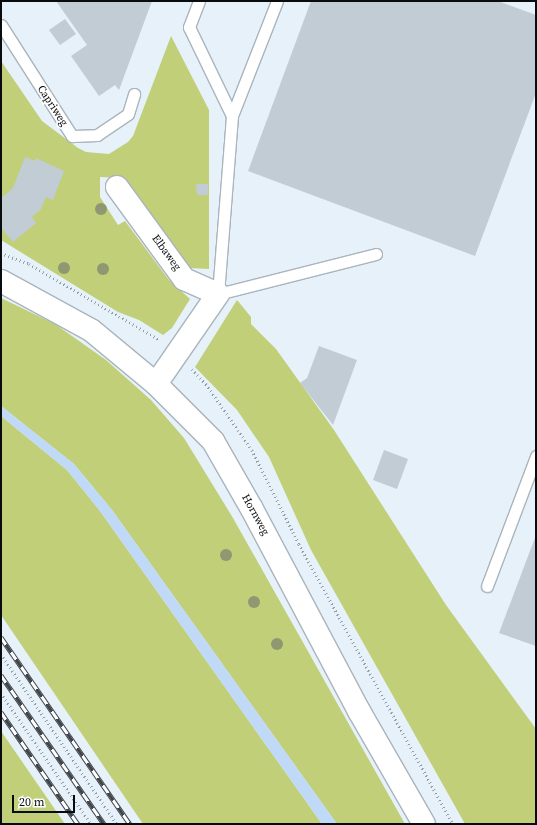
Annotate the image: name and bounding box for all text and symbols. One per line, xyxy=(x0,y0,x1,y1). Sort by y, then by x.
street label: Capriweg xyxy=(34,83,70,129)
street label: Elbaweg xyxy=(149,232,183,274)
street label: Hornweg xyxy=(238,492,272,538)
scale bar xyxy=(14,787,77,813)
text: 20 m xyxy=(19,794,45,810)

